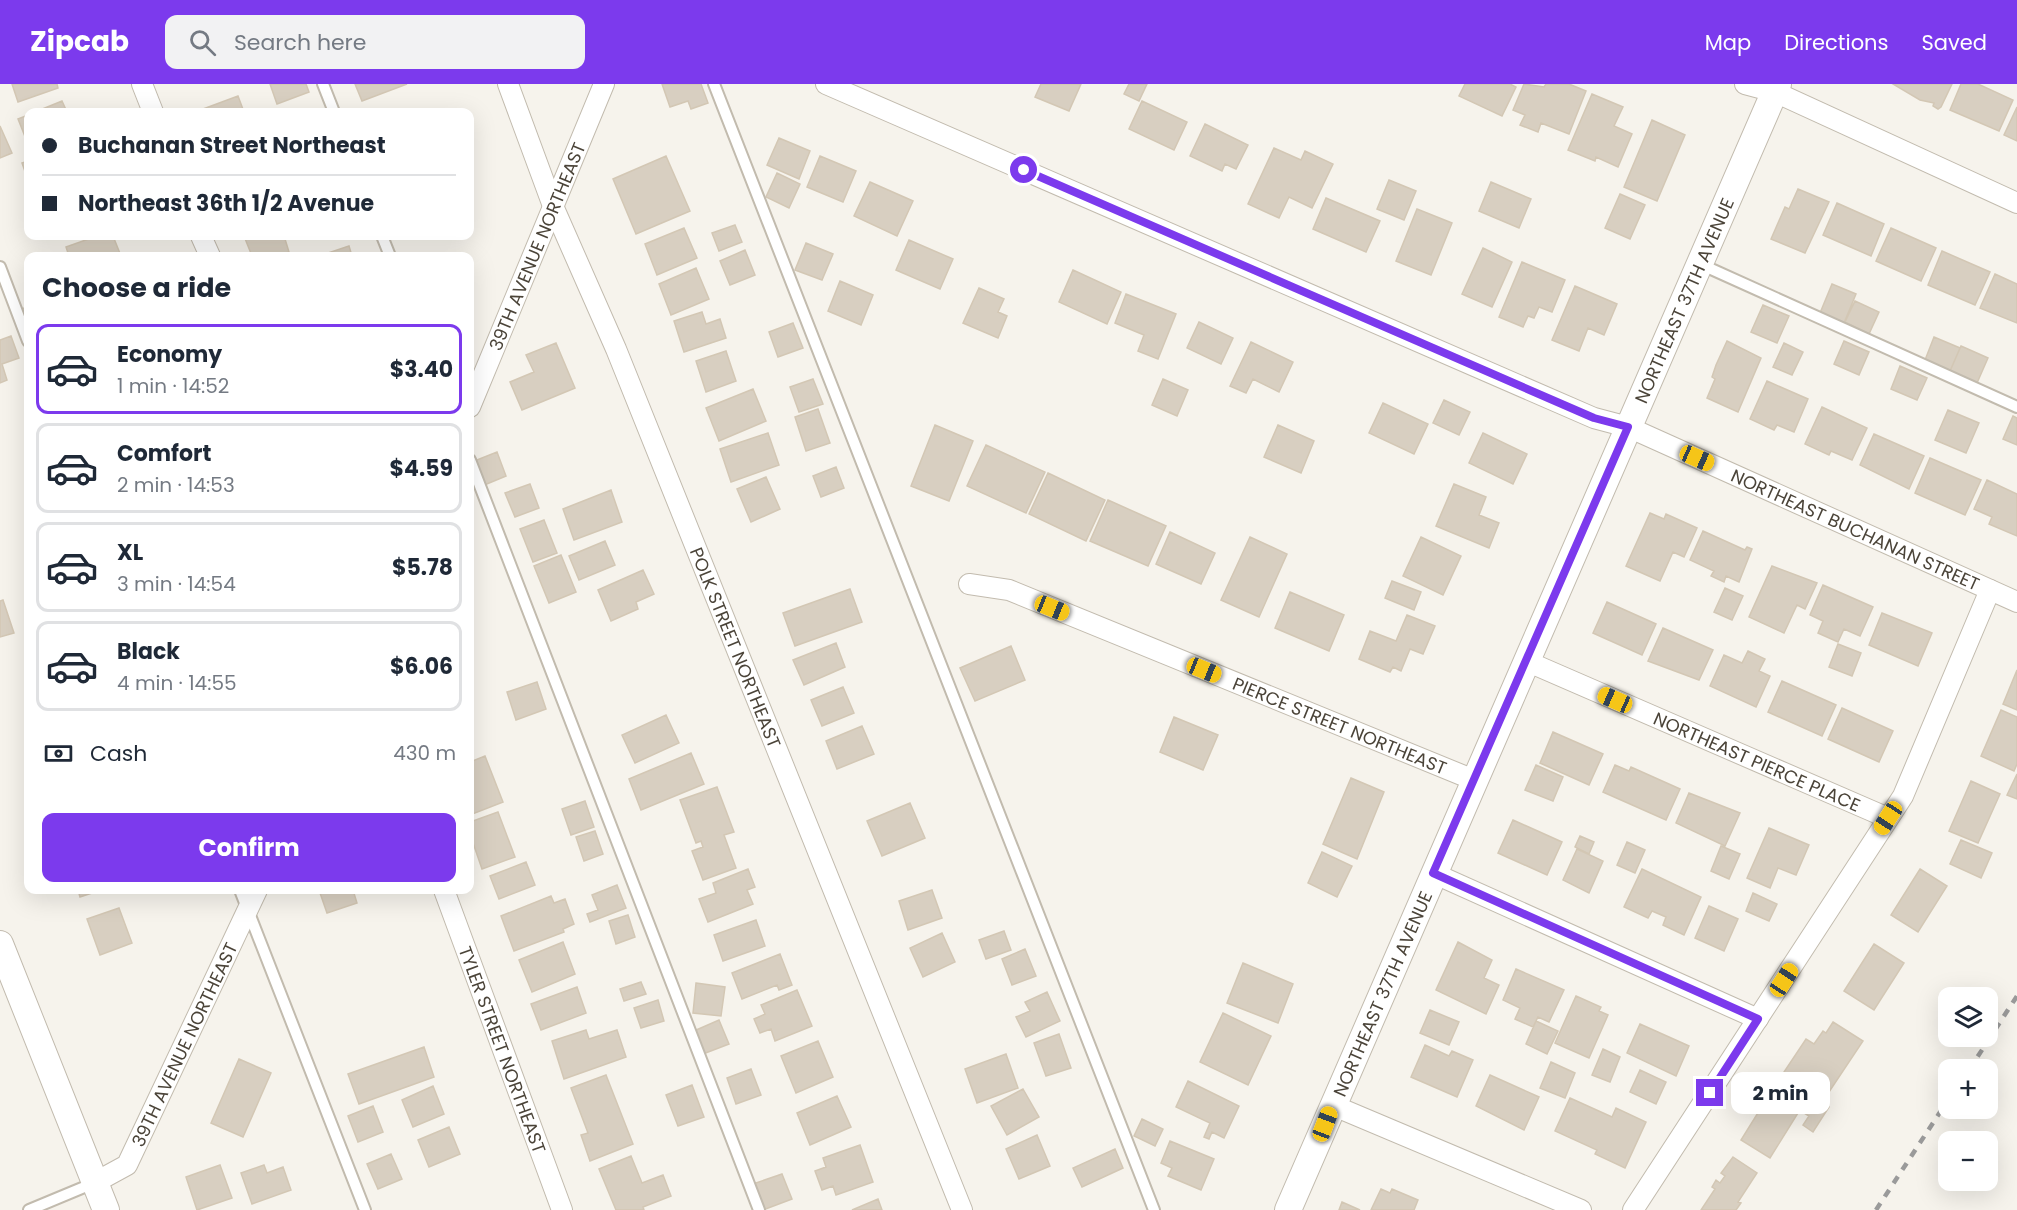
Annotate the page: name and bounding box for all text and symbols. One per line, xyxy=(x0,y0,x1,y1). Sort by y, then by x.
search box xyxy=(165,15,585,69)
text: Zipcab xyxy=(30,22,129,61)
icon: search xyxy=(186,26,219,59)
text: Search here xyxy=(234,27,366,58)
text: Map xyxy=(1705,28,1751,57)
text: Directions xyxy=(1784,28,1888,57)
text: Saved xyxy=(1921,28,1987,57)
text: Buchanan Street Northeast xyxy=(78,130,386,161)
street label: 39TH AVENUE NORTHEAST xyxy=(482,138,591,354)
route start xyxy=(1010,156,1037,183)
text: Northeast 36th 1/2 Avenue xyxy=(78,188,374,219)
street label: NORTHEAST 37TH AVENUE xyxy=(1628,194,1739,407)
text: Choose a ride xyxy=(42,269,231,306)
text: Economy xyxy=(117,339,222,370)
icon: car xyxy=(45,342,99,396)
text: $3.40 xyxy=(390,354,453,385)
text: 1 min · 14:52 xyxy=(117,372,229,400)
text: Comfort xyxy=(117,438,211,469)
icon: car xyxy=(45,441,99,495)
car xyxy=(1677,442,1717,474)
text: $4.59 xyxy=(390,453,453,484)
street label: NORTHEAST BUCHANAN STREET xyxy=(1727,463,1984,596)
text: 2 min · 14:53 xyxy=(117,471,235,499)
text: XL xyxy=(117,537,143,568)
icon: car xyxy=(45,540,99,594)
street label: POLK STREET NORTHEAST xyxy=(684,544,788,752)
text: $5.78 xyxy=(392,552,453,583)
text: 3 min · 14:54 xyxy=(117,570,236,598)
car xyxy=(1032,593,1072,623)
text: Black xyxy=(117,636,180,667)
icon: car xyxy=(45,639,99,693)
text: $6.06 xyxy=(390,651,453,682)
car xyxy=(1184,655,1224,685)
text: 4 min · 14:55 xyxy=(117,669,237,697)
street label: PIERCE STREET NORTHEAST xyxy=(1229,670,1451,780)
car xyxy=(1595,684,1635,716)
street label: NORTHEAST PIERCE PLACE xyxy=(1650,705,1864,817)
icon: cash xyxy=(42,737,75,770)
text: Cash xyxy=(90,738,147,769)
text: 430 m xyxy=(393,739,456,767)
car xyxy=(1871,798,1905,838)
button: Confirm xyxy=(42,813,456,882)
street label: NORTHEAST 37TH AVENUE xyxy=(1327,887,1438,1100)
street label: 39TH AVENUE NORTHEAST xyxy=(125,938,243,1151)
street label: TYLER STREET NORTHEAST xyxy=(453,942,553,1157)
car xyxy=(1767,960,1801,1000)
map controls xyxy=(1938,987,1998,1191)
button: layers xyxy=(1938,987,1998,1047)
button: + xyxy=(1938,1059,1998,1119)
callout: 2 min xyxy=(1731,1072,1830,1114)
route end xyxy=(1696,1079,1723,1106)
text: 2 min xyxy=(1752,1079,1809,1107)
car xyxy=(1310,1104,1340,1144)
button: − xyxy=(1938,1131,1998,1191)

